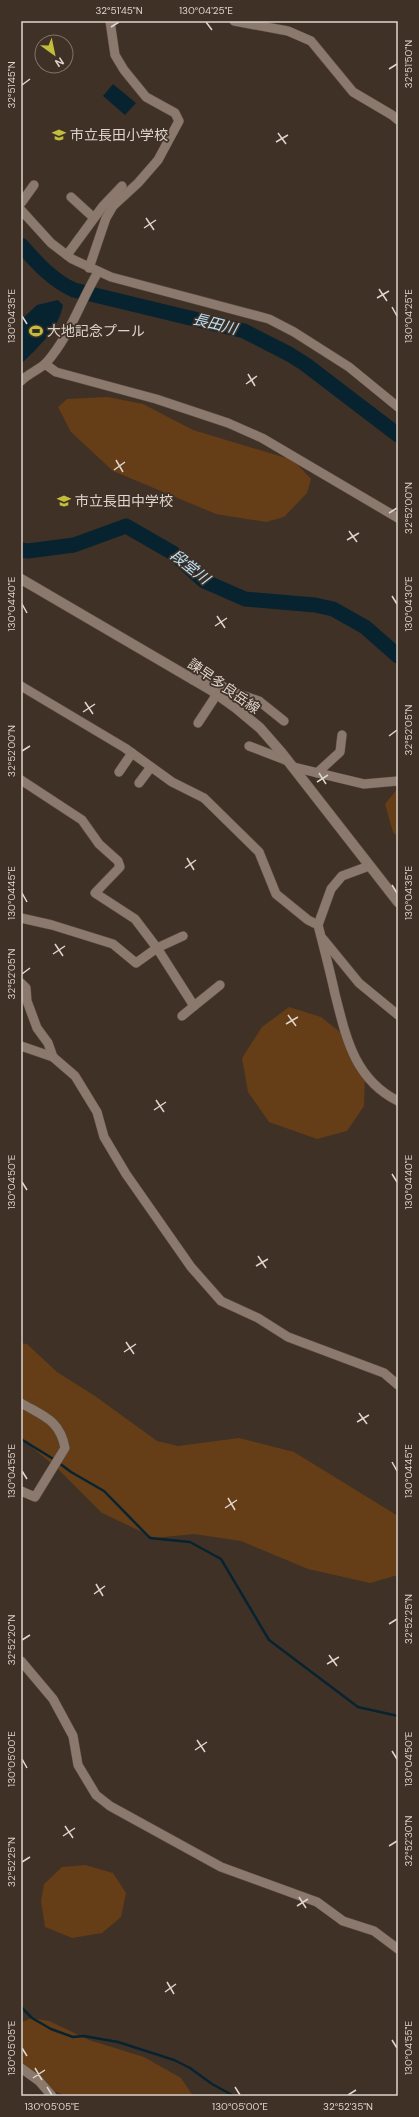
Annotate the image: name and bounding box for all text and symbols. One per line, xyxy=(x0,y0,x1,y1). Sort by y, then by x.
text: 32°51'45"N xyxy=(95,4,143,17)
text: 130°04'25"E xyxy=(179,4,233,17)
north arrow xyxy=(34,34,74,74)
text: 32°51'50"N xyxy=(402,40,415,88)
text: N xyxy=(52,54,67,70)
text: 32°51'45"N xyxy=(5,61,18,109)
place label: 市立長田小学校 xyxy=(70,126,168,144)
school or university icon: 市立長田小学校 xyxy=(51,127,67,143)
text: 130°04'35"E xyxy=(5,289,18,343)
text: 130°04'25"E xyxy=(402,289,415,343)
water label: 長田川 xyxy=(191,309,241,340)
place label: 大地記念プール xyxy=(47,322,145,340)
sports icon: 大地記念プール xyxy=(28,323,44,339)
text: 32°52'00"N xyxy=(402,482,415,534)
place label: 市立長田中学校 xyxy=(75,492,173,510)
school or university icon: 市立長田中学校 xyxy=(56,493,72,509)
water label: 段堂川 xyxy=(166,545,215,590)
text: 130°04'40"E xyxy=(5,576,18,631)
text: 130°04'30"E xyxy=(402,576,415,632)
street label: 諫早多良岳線 xyxy=(184,655,264,717)
text: 32°52'05"N xyxy=(402,704,415,755)
text: 32°52'00"N xyxy=(5,725,18,777)
text: 130°04'45"E xyxy=(5,866,18,920)
text: 130°04'35"E xyxy=(402,866,415,920)
text: 32°52'05"N xyxy=(5,948,18,999)
text: 130°04'50"E xyxy=(5,1154,18,1210)
text: 130°04'40"E xyxy=(402,1154,415,1209)
text: 130°04'55"E xyxy=(5,1444,18,1498)
text: 130°04'45"E xyxy=(402,1444,415,1498)
text: 32°52'25"N xyxy=(402,1594,415,1644)
text: 32°52'20"N xyxy=(5,1615,18,1665)
text: 130°05'00"E xyxy=(5,1731,18,1787)
text: 130°04'50"E xyxy=(402,1731,415,1787)
text: 32°52'30"N xyxy=(402,1815,415,1866)
text: 32°52'25"N xyxy=(5,1837,18,1887)
text: 130°05'05"E xyxy=(5,2020,18,2076)
text: 130°04'55"E xyxy=(402,2021,415,2075)
text: 130°05'05"E xyxy=(25,2100,80,2113)
text: 130°05'00"E xyxy=(212,2100,268,2113)
text: 32°52'35"N xyxy=(323,2100,373,2113)

